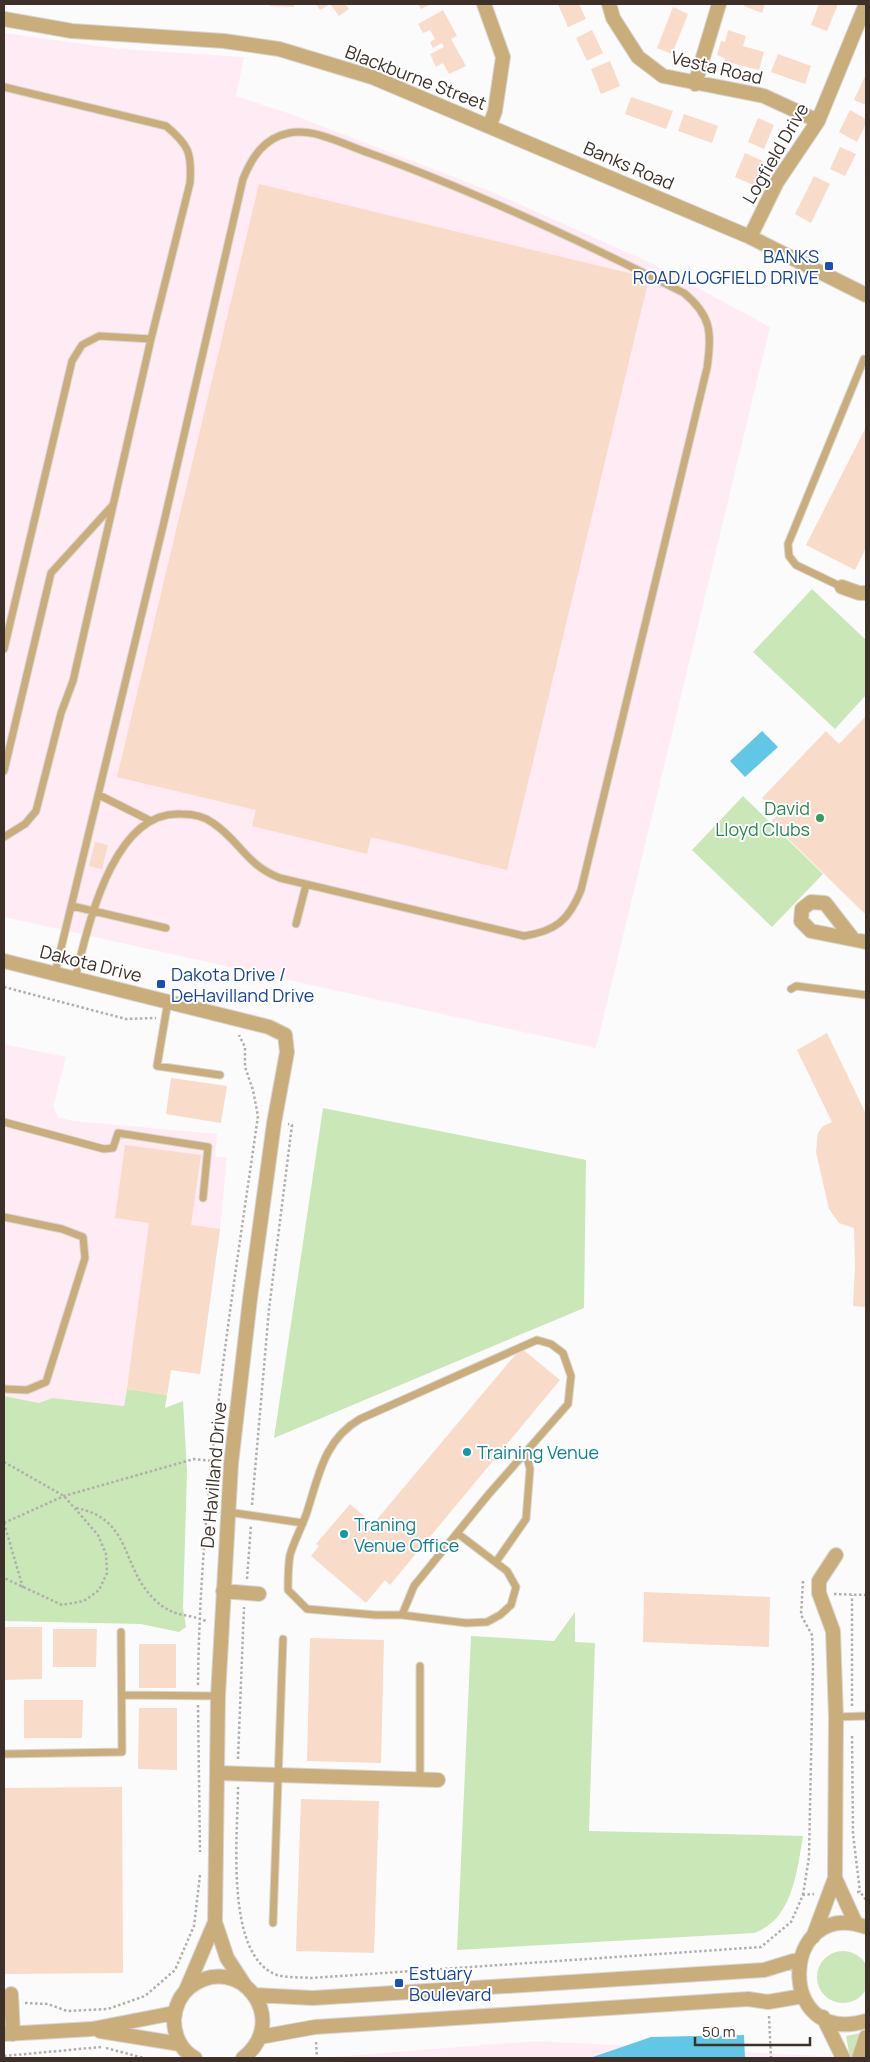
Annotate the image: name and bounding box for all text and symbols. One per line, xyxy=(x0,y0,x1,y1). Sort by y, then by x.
street label: Blackburne Street xyxy=(342,39,490,115)
street label: Vesta Road xyxy=(669,45,765,89)
street label: Logfield Drive xyxy=(737,98,813,208)
street label: Banks Road xyxy=(580,135,678,195)
place label: BANKS ROAD/LOGFIELD DRIVE xyxy=(633,244,819,289)
marker: BANKS ROAD/LOGFIELD DRIVE xyxy=(823,260,835,272)
place label: David Lloyd Clubs xyxy=(715,796,810,841)
marker: David Lloyd Clubs xyxy=(814,812,826,824)
street label: Dakota Drive xyxy=(37,939,145,987)
place label: Dakota Drive / DeHavilland Drive xyxy=(171,962,314,1007)
marker: Dakota Drive / DeHavilland Drive xyxy=(155,978,167,990)
street label: De Havilland Drive xyxy=(195,1401,231,1549)
place label: Training Venue xyxy=(477,1440,599,1464)
marker: Training Venue xyxy=(461,1446,473,1458)
place label: Traning Venue Office xyxy=(354,1512,459,1557)
marker: Traning Venue Office xyxy=(338,1528,350,1540)
place label: Estuary Boulevard xyxy=(409,1961,491,2006)
marker: Estuary Boulevard xyxy=(393,1977,405,1989)
scale bar xyxy=(695,2014,810,2046)
text: 50 m xyxy=(702,2021,736,2042)

